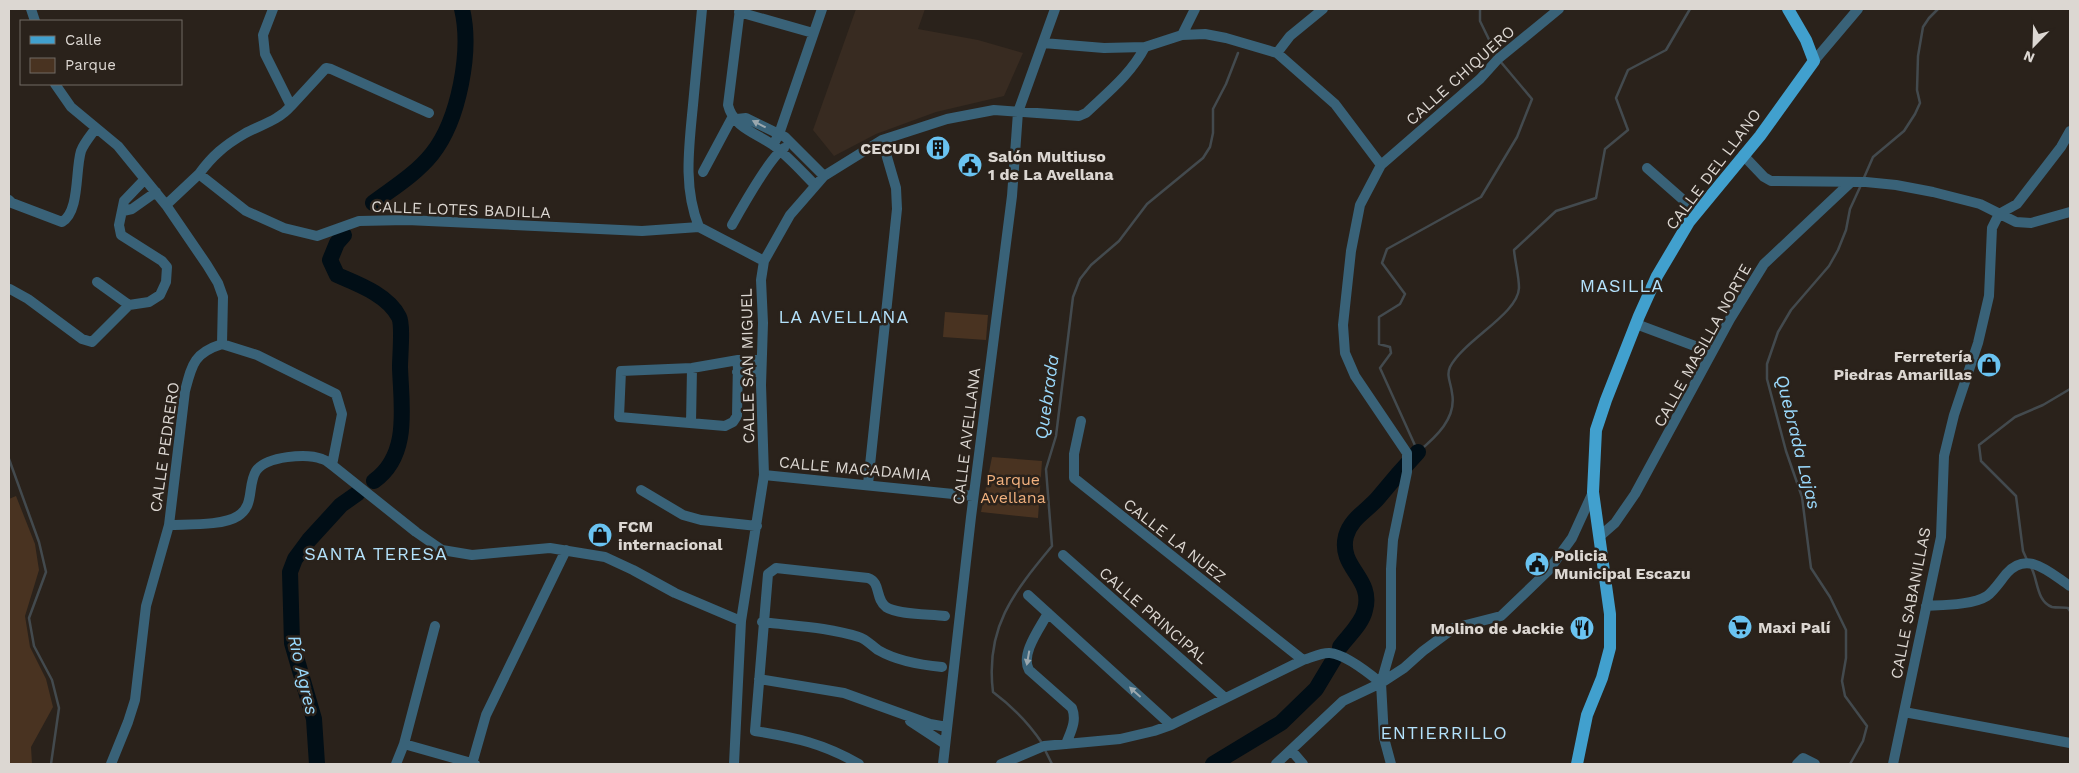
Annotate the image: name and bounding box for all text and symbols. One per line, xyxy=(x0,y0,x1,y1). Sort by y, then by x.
legend xyxy=(20,20,182,85)
north arrow xyxy=(2009,20,2059,70)
street label: CALLE CHIQUERO xyxy=(1402,22,1519,129)
text: Calle xyxy=(65,31,102,49)
text: N xyxy=(2021,48,2037,66)
text: Parque xyxy=(65,56,116,74)
street label: CALLE DEL LLANO xyxy=(1662,105,1765,233)
one-way arrow xyxy=(751,120,766,128)
building icon: CECUDI xyxy=(925,135,951,161)
place label: CECUDI xyxy=(860,139,920,158)
place label: Salón Multiuso 1 de La Avellana xyxy=(988,147,1114,184)
public building icon: Salón Multiuso 1 de La Avellana xyxy=(957,152,983,178)
street label: CALLE LOTES BADILLA xyxy=(371,197,551,222)
street label: CALLE MASILLA NORTE xyxy=(1650,260,1755,430)
district label: MASILLA xyxy=(1580,275,1664,296)
street label: CALLE SAN MIGUEL xyxy=(737,288,758,444)
district label: LA AVELLANA xyxy=(779,306,909,327)
place label: Ferretería Piedras Amarillas xyxy=(1833,347,1973,384)
shop icon: Ferretería Piedras Amarillas xyxy=(1976,352,2002,378)
water label: Quebrada xyxy=(1030,353,1063,441)
street label: CALLE AVELLANA xyxy=(949,366,984,506)
water label: Quebrada Lajas xyxy=(1772,373,1825,511)
street label: CALLE PEDRERO xyxy=(146,381,183,513)
street label: CALLE MACADAMIA xyxy=(778,452,932,485)
park label: Parque Avellana xyxy=(980,470,1046,507)
street label: CALLE LA NUEZ xyxy=(1120,495,1230,586)
place label: FCM internacional xyxy=(618,517,723,554)
shop icon: FCM internacional xyxy=(587,522,613,548)
street label: CALLE SABANILLAS xyxy=(1886,526,1935,681)
district label: SANTA TERESA xyxy=(304,543,448,564)
place label: Policia Municipal Escazu xyxy=(1554,546,1691,583)
public building icon: Policia Municipal Escazu xyxy=(1524,551,1550,577)
street label: CALLE PRINCIPAL xyxy=(1095,563,1212,668)
supermarket icon: Maxi Palí xyxy=(1727,614,1753,640)
restaurant icon: Molino de Jackie xyxy=(1569,615,1595,641)
place label: Maxi Palí xyxy=(1758,618,1831,637)
place label: Molino de Jackie xyxy=(1430,619,1564,638)
water label: Río Agres xyxy=(284,633,323,717)
one-way arrow xyxy=(1024,650,1032,666)
one-way arrow xyxy=(1130,686,1142,698)
district label: ENTIERRILLO xyxy=(1380,722,1508,743)

